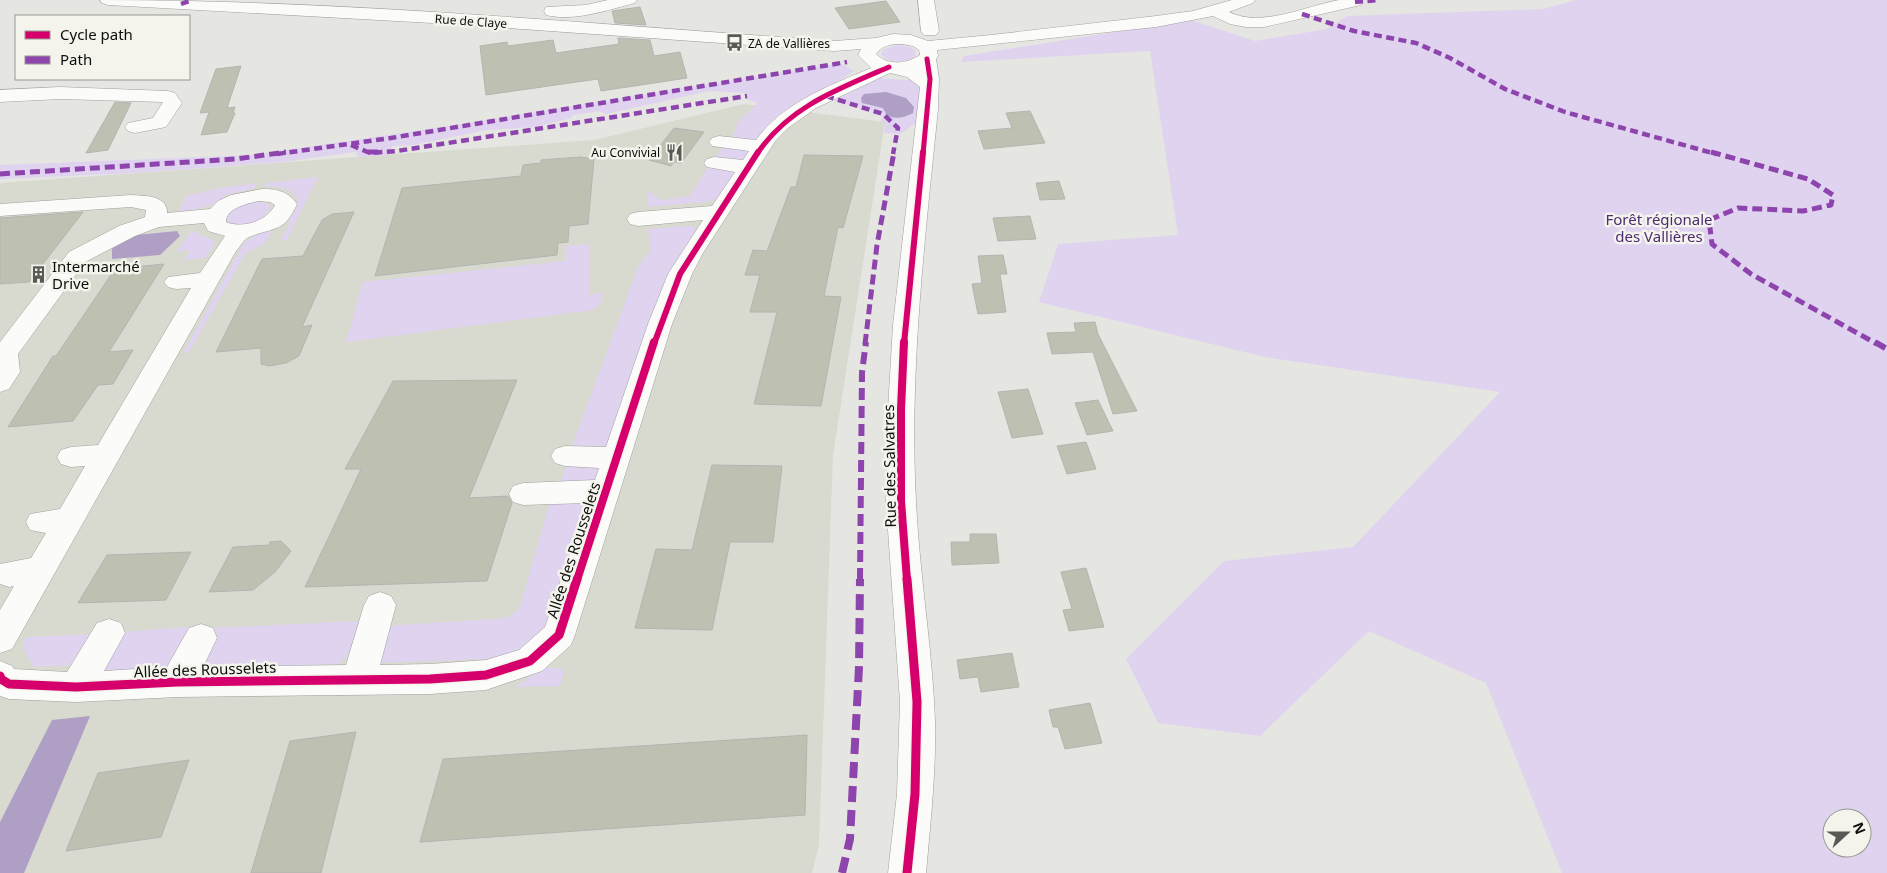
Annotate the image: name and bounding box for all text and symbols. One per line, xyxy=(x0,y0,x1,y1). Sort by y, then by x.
street label: Rue de Claye xyxy=(434,10,508,32)
legend xyxy=(15,15,190,80)
text: Cycle path xyxy=(60,24,133,44)
bus stop icon: ZA de Vallières xyxy=(724,33,744,53)
place label: ZA de Vallières xyxy=(748,35,830,52)
text: Path xyxy=(60,49,92,69)
restaurant icon: Au Convivial xyxy=(664,142,684,162)
place label: Au Convivial xyxy=(591,144,660,161)
park label: Forêt régionale des Vallières xyxy=(1605,209,1713,246)
place label: Intermarché Drive xyxy=(52,256,140,293)
building icon: Intermarché Drive xyxy=(28,265,48,285)
street label: Rue des Salvatres xyxy=(878,404,900,528)
street label: Allée des Rousselets xyxy=(541,479,605,621)
street label: Allée des Rousselets xyxy=(134,657,276,681)
north arrow xyxy=(1822,808,1872,858)
text: N xyxy=(1849,819,1871,837)

